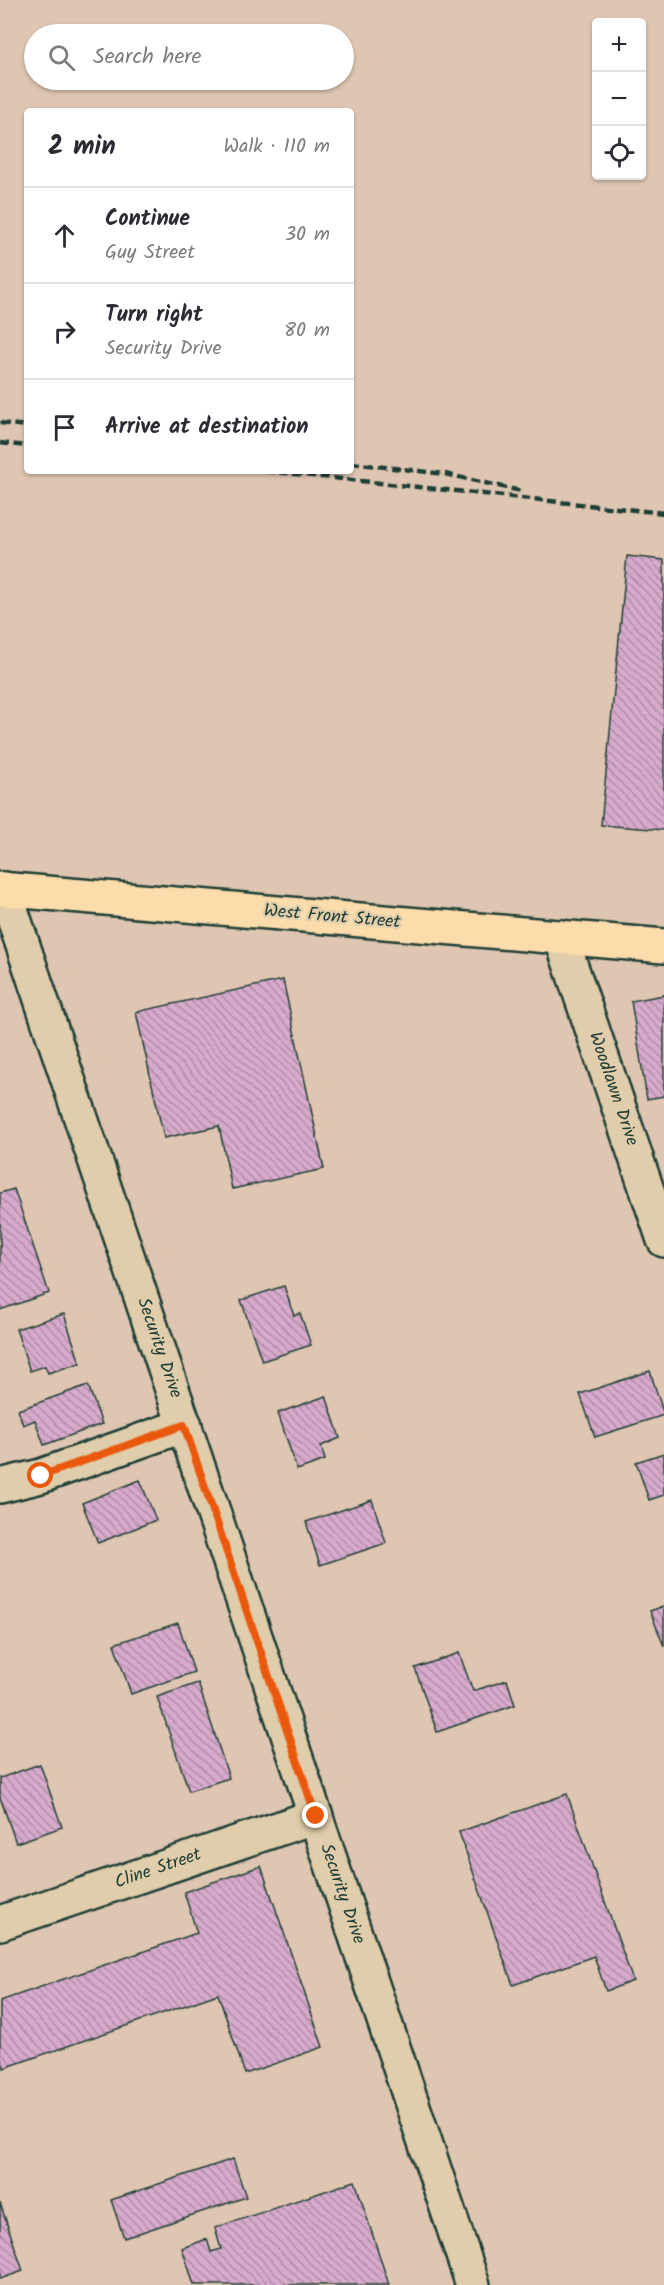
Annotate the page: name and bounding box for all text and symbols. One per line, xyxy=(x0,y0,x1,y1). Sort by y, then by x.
map controls xyxy=(592,18,646,180)
button: + xyxy=(592,18,646,72)
search box xyxy=(24,24,354,90)
text: Search here xyxy=(93,40,201,75)
icon: search xyxy=(45,41,78,74)
button: − xyxy=(592,72,646,126)
text: 2 min xyxy=(48,126,116,168)
button: locate xyxy=(592,126,646,180)
text: Walk · 110 m xyxy=(223,131,330,163)
text: Continue xyxy=(105,202,190,237)
icon: ahead xyxy=(48,219,81,252)
text: 30 m xyxy=(285,219,330,251)
text: Guy Street xyxy=(105,237,195,269)
text: Turn right xyxy=(105,298,203,333)
icon: right xyxy=(48,315,81,348)
text: 80 m xyxy=(284,315,330,347)
text: Security Drive xyxy=(105,333,221,365)
text: Arrive at destination xyxy=(105,410,308,445)
icon: arrive xyxy=(48,411,81,444)
street label: West Front Street xyxy=(263,897,403,938)
street label: Woodlawn Drive xyxy=(580,1028,646,1150)
street label: Security Drive xyxy=(128,1294,190,1402)
route start xyxy=(27,1462,53,1488)
route end xyxy=(302,1802,328,1828)
street label: Cline Street xyxy=(111,1840,206,1897)
street label: Security Drive xyxy=(311,1840,373,1948)

